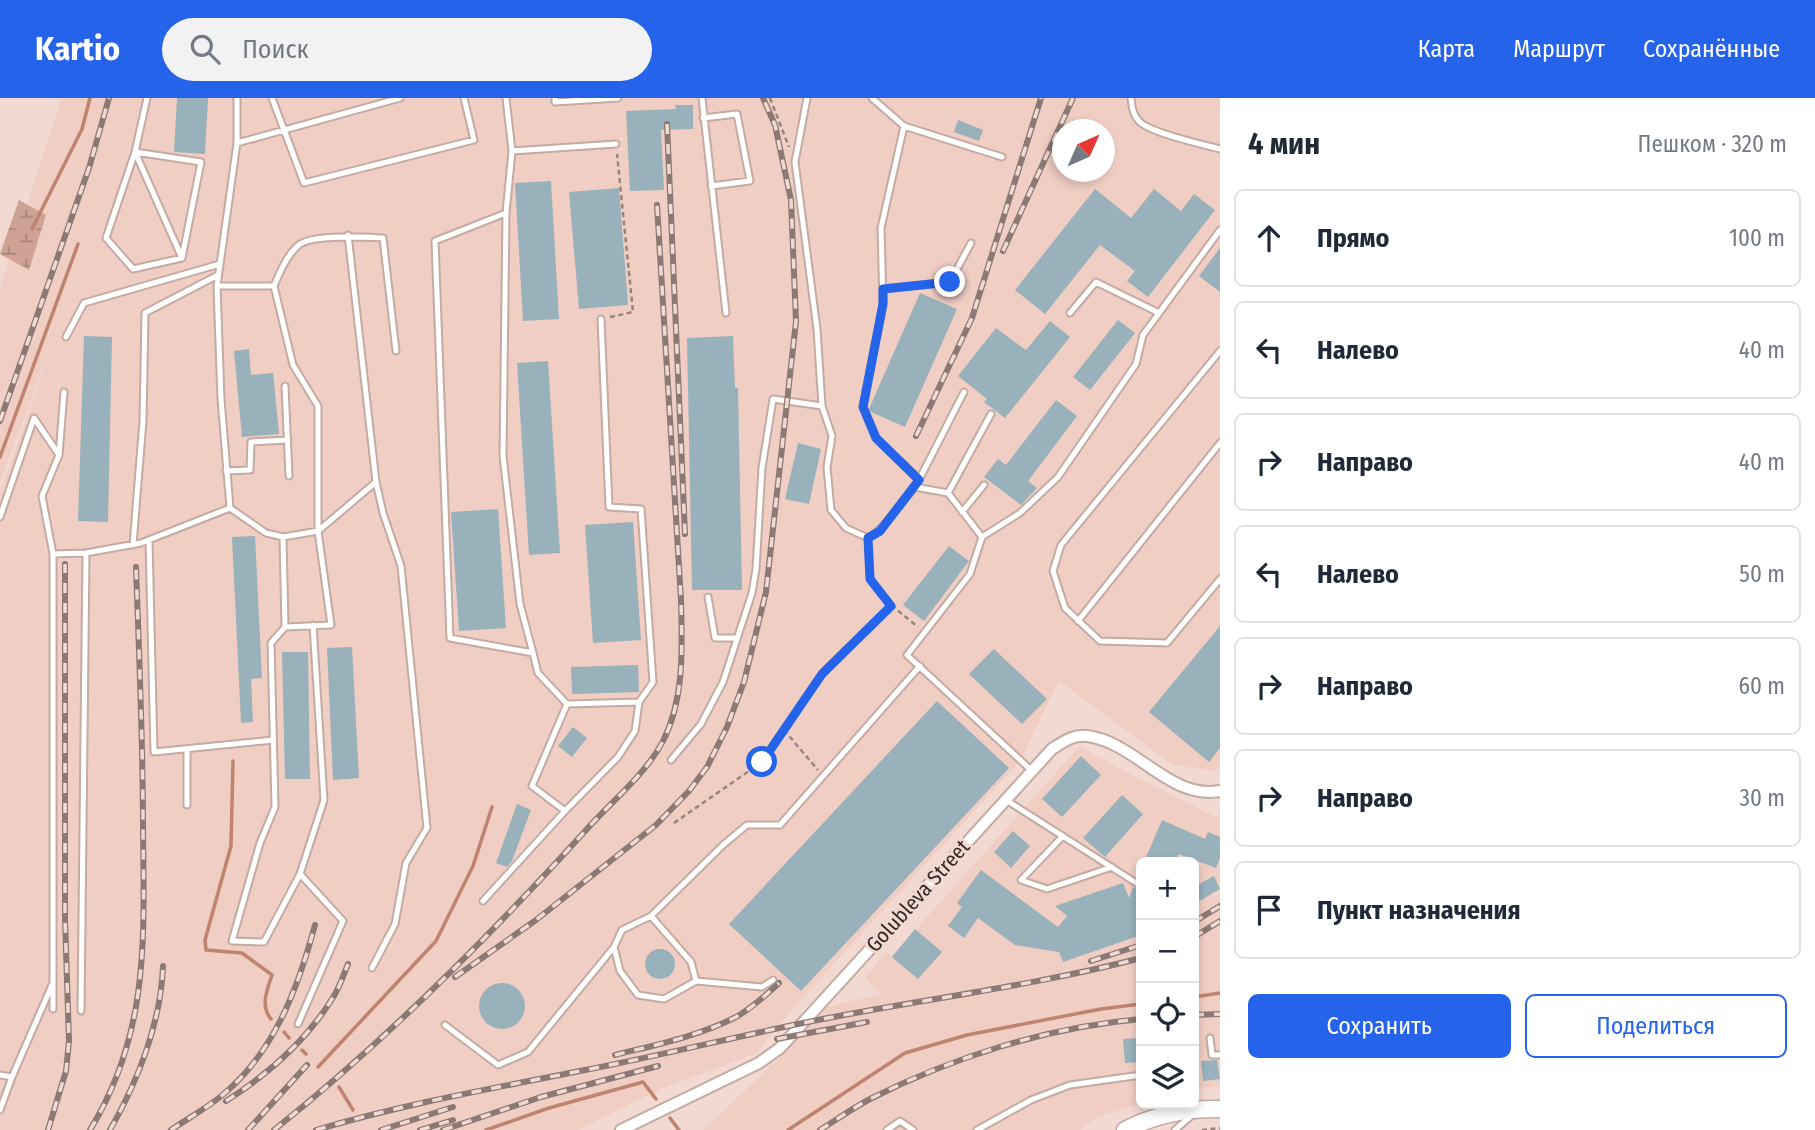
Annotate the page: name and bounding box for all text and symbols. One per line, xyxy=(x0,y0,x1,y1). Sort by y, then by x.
search box xyxy=(162,18,652,81)
text: Kartio xyxy=(35,29,120,69)
icon: search xyxy=(186,30,224,68)
text: Поиск xyxy=(242,34,309,65)
text: Карта xyxy=(1418,35,1475,63)
text: Маршрут xyxy=(1513,35,1605,63)
text: Сохранённые xyxy=(1643,35,1780,63)
north arrow xyxy=(1052,119,1115,182)
text: 4 мин xyxy=(1248,126,1320,162)
text: Пешком · 320 m xyxy=(1638,130,1787,158)
icon: ahead xyxy=(1250,219,1288,257)
text: Прямо xyxy=(1317,223,1389,254)
text: 100 m xyxy=(1729,224,1785,252)
route end xyxy=(934,266,965,297)
icon: left xyxy=(1250,331,1288,369)
text: Налево xyxy=(1317,335,1399,366)
text: 40 m xyxy=(1739,336,1785,364)
icon: right xyxy=(1250,443,1288,481)
text: Направо xyxy=(1317,447,1413,478)
text: 40 m xyxy=(1739,448,1785,476)
icon: left xyxy=(1250,555,1288,593)
text: Налево xyxy=(1317,559,1399,590)
text: 50 m xyxy=(1739,560,1785,588)
icon: right xyxy=(1250,667,1288,705)
text: Направо xyxy=(1317,671,1413,702)
text: 60 m xyxy=(1739,672,1785,700)
route start xyxy=(746,746,777,777)
icon: right xyxy=(1250,779,1288,817)
text: Направо xyxy=(1317,783,1413,814)
text: 30 m xyxy=(1740,784,1785,812)
street label: Golubleva Street xyxy=(861,834,975,958)
map controls xyxy=(1136,857,1199,1109)
button: + xyxy=(1136,857,1199,920)
icon: arrive xyxy=(1250,891,1288,929)
text: Пункт назначения xyxy=(1317,895,1521,926)
button: − xyxy=(1136,920,1199,983)
button: locate xyxy=(1136,983,1199,1046)
button: Сохранить xyxy=(1248,994,1511,1058)
button: Поделиться xyxy=(1525,994,1787,1058)
button: layers xyxy=(1136,1046,1199,1109)

